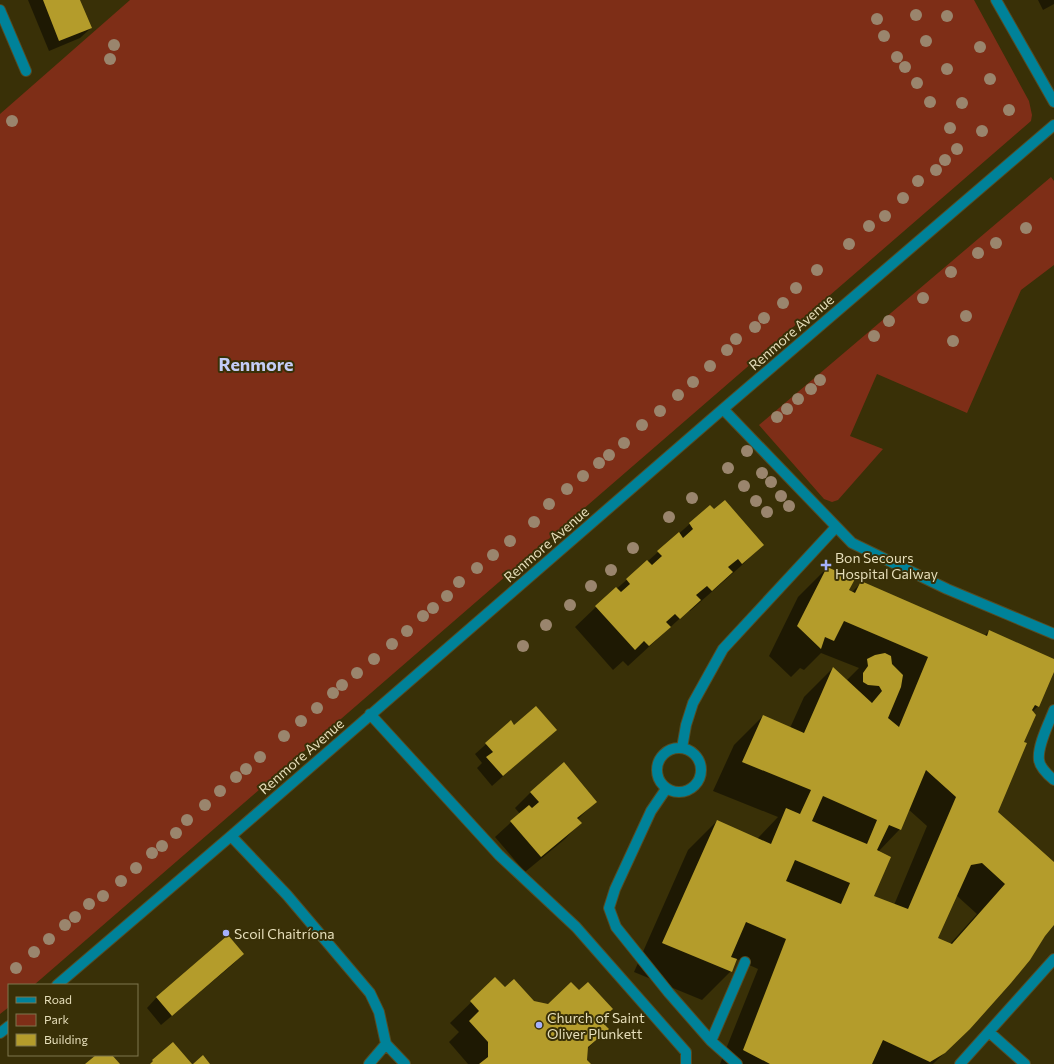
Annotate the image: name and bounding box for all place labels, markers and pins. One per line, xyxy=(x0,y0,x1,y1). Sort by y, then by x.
place label: Bon Secours Hospital Galway xyxy=(835,549,938,582)
marker: Bon Secours Hospital Galway xyxy=(820,559,832,571)
place label: Scoil Chaitríona xyxy=(234,925,335,942)
marker: Scoil Chaitríona xyxy=(221,928,231,938)
place label: Church of Saint Oliver Plunkett xyxy=(547,1009,645,1042)
marker: Church of Saint Oliver Plunkett xyxy=(534,1020,544,1030)

